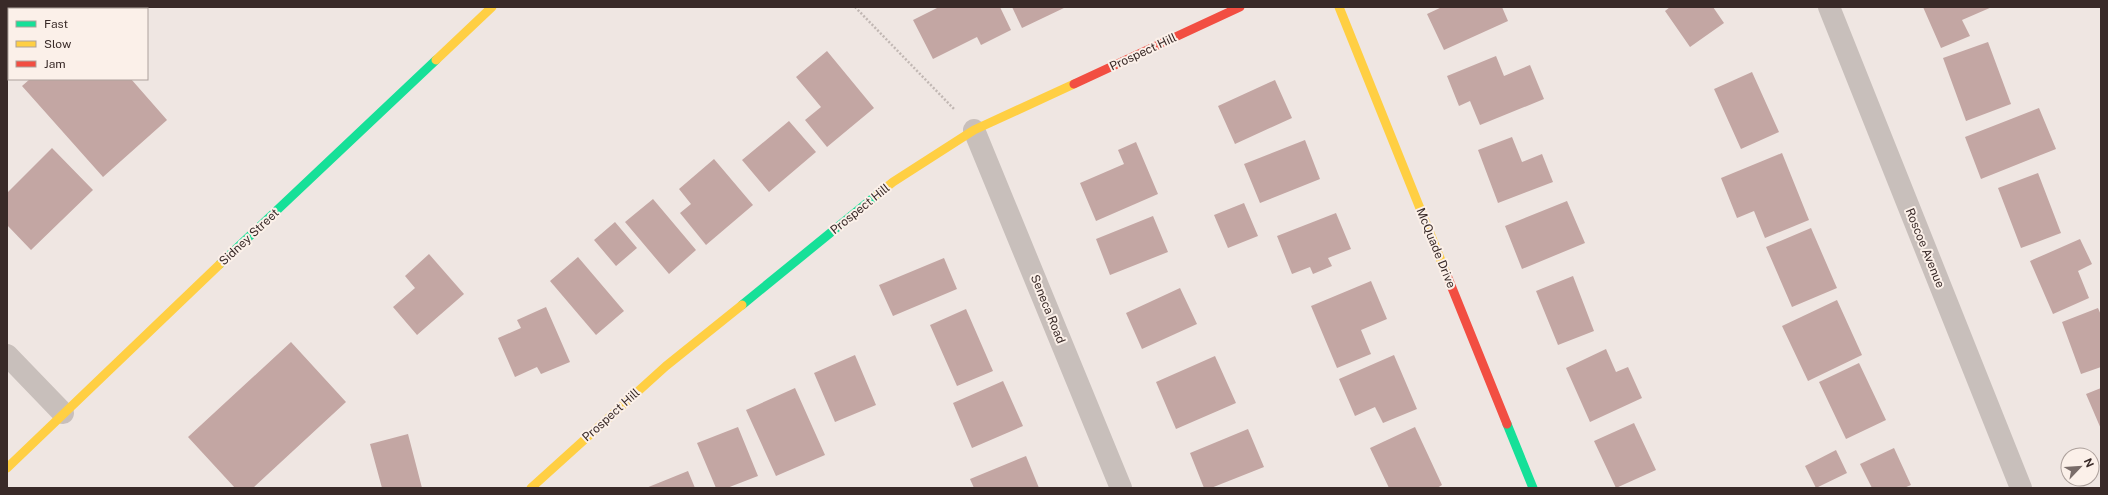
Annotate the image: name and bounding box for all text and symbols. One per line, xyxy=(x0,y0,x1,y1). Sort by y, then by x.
legend xyxy=(8,8,148,80)
text: Fast xyxy=(44,17,69,31)
street label: Prospect Hill xyxy=(1107,30,1179,74)
text: Slow xyxy=(44,37,72,51)
text: Jam xyxy=(44,57,66,71)
street label: Prospect Hill xyxy=(828,181,893,237)
street label: Sidney Street xyxy=(216,206,282,268)
street label: McQuade Drive xyxy=(1414,206,1459,290)
street label: Roscoe Avenue xyxy=(1903,206,1947,290)
street label: Seneca Road xyxy=(1028,273,1068,345)
street label: Prospect Hill xyxy=(579,385,643,444)
north arrow xyxy=(2060,447,2100,487)
text: N xyxy=(2082,456,2096,469)

